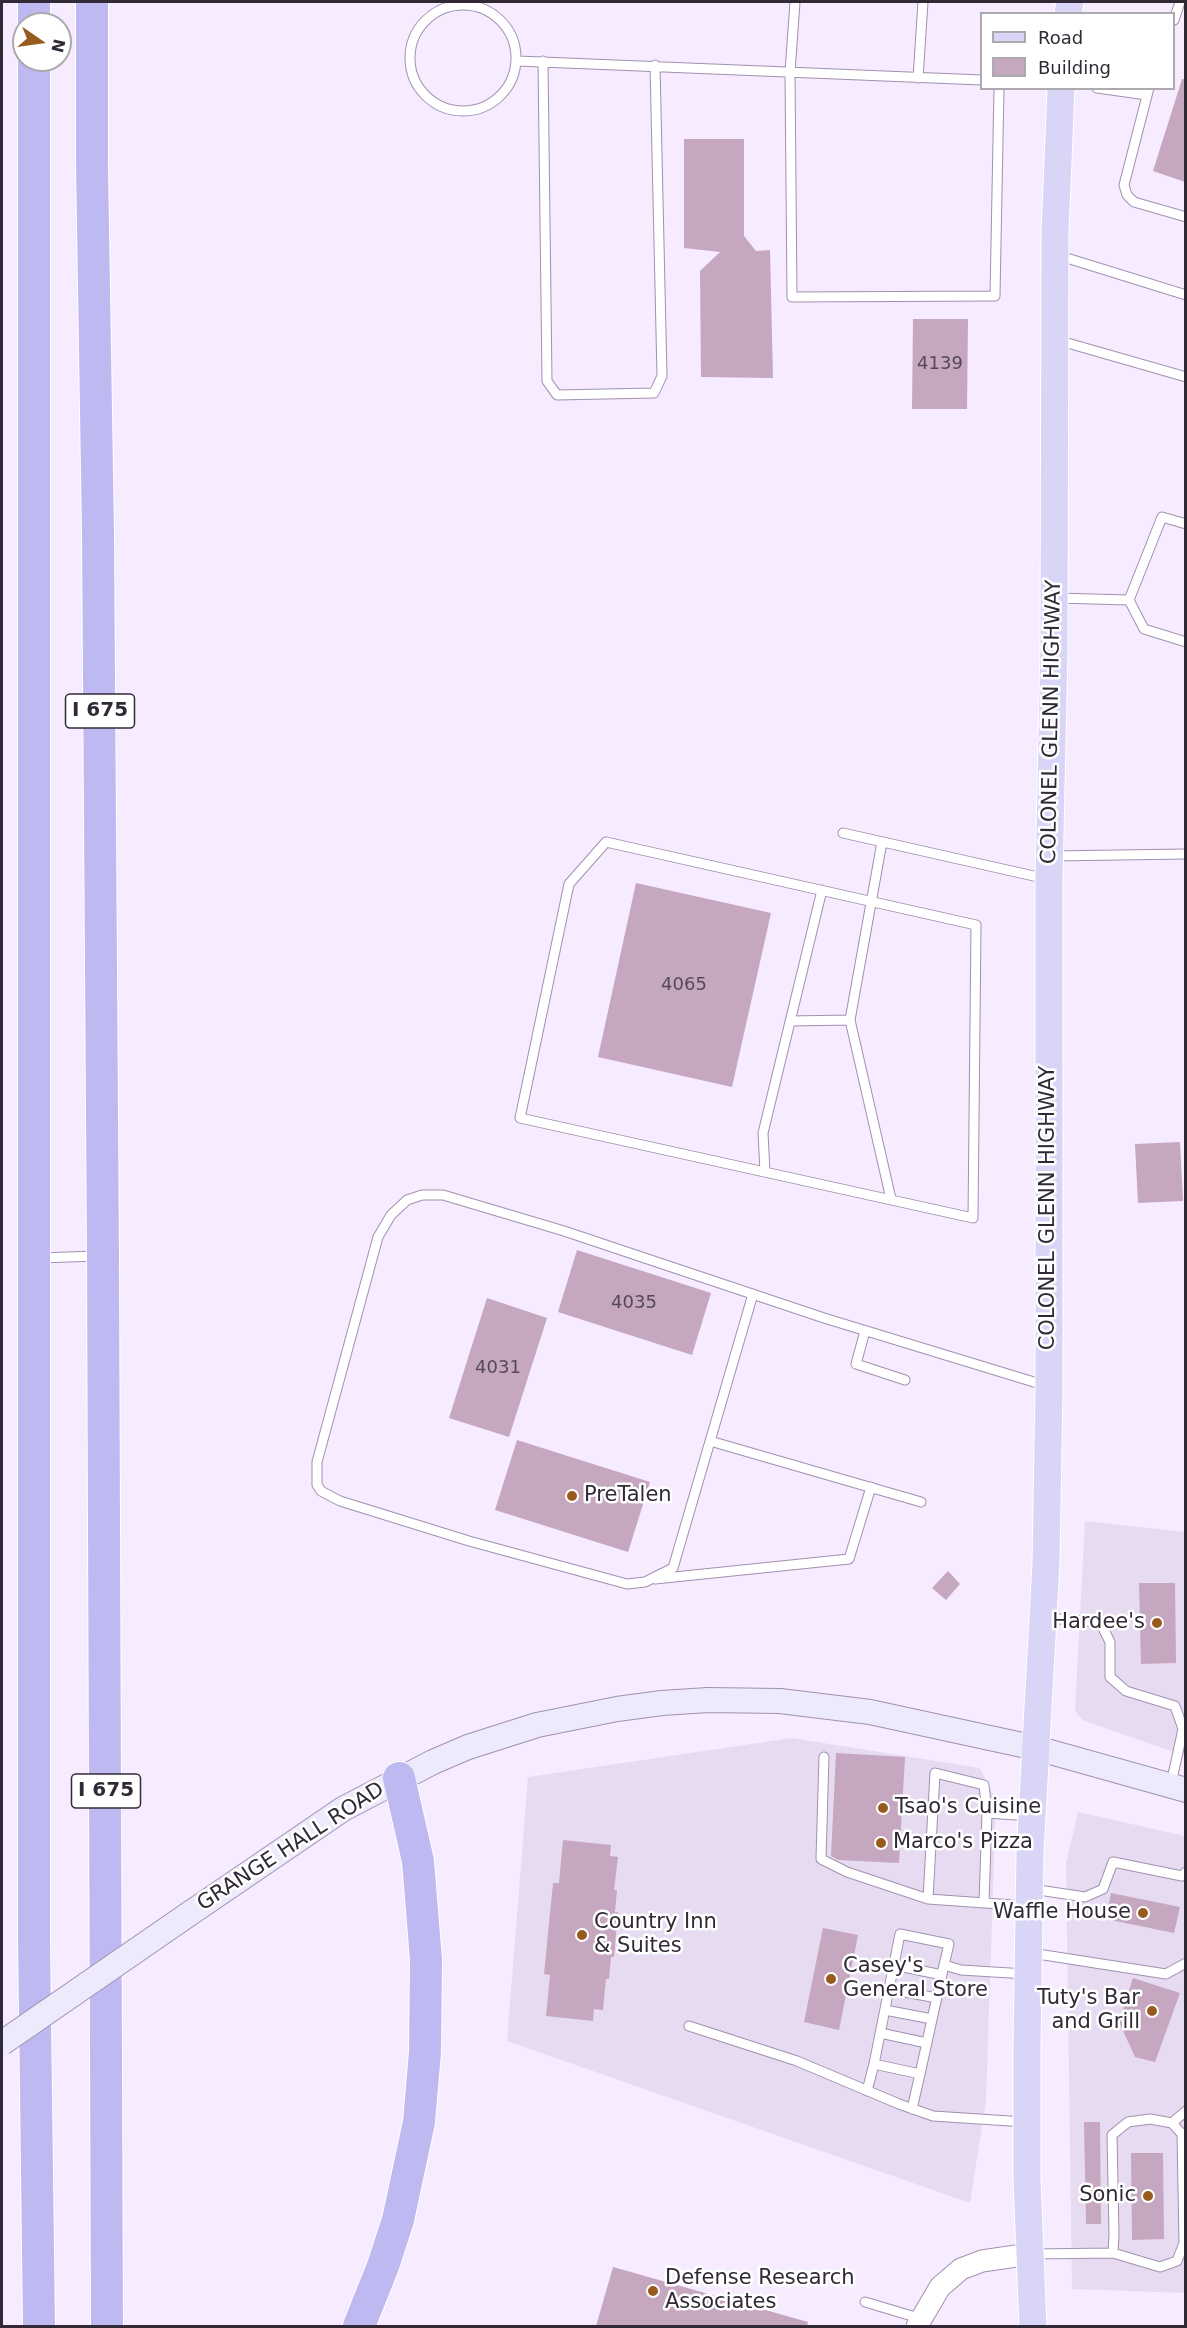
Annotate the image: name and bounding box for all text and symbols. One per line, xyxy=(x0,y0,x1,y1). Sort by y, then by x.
north arrow xyxy=(12,12,72,72)
legend xyxy=(980,12,1175,90)
text: Road xyxy=(1038,27,1083,48)
text: N xyxy=(47,37,69,54)
text: Building xyxy=(1038,57,1111,78)
house number: 4139 xyxy=(917,353,963,375)
street label: COLONEL GLENN HIGHWAY xyxy=(1037,580,1067,864)
road number: I 675 xyxy=(66,694,134,728)
house number: 4065 xyxy=(661,974,707,996)
street label: COLONEL GLENN HIGHWAY xyxy=(1036,1066,1062,1350)
house number: 4035 xyxy=(611,1292,657,1314)
house number: 4031 xyxy=(475,1357,521,1379)
place label: PreTalen xyxy=(584,1483,672,1509)
marker: PreTalen xyxy=(565,1489,579,1503)
place label: Hardee's xyxy=(1052,1610,1145,1636)
marker: Hardee's xyxy=(1150,1616,1164,1630)
road number: I 675 xyxy=(72,1774,140,1808)
street label: GRANGE HALL ROAD xyxy=(193,1777,389,1917)
place label: Tsao's Cuisine xyxy=(895,1795,1041,1821)
marker: Tsao's Cuisine xyxy=(876,1801,890,1815)
place label: Marco's Pizza xyxy=(893,1830,1033,1856)
marker: Marco's Pizza xyxy=(874,1836,888,1850)
place label: Waffle House xyxy=(993,1900,1131,1926)
marker: Waffle House xyxy=(1136,1906,1150,1920)
place label: Country Inn & Suites xyxy=(594,1910,717,1960)
marker: Country Inn & Suites xyxy=(575,1928,589,1942)
place label: Casey's General Store xyxy=(843,1954,988,2004)
marker: Casey's General Store xyxy=(824,1972,838,1986)
place label: Tuty's Bar and Grill xyxy=(1037,1986,1140,2036)
marker: Tuty's Bar and Grill xyxy=(1145,2004,1159,2018)
place label: Sonic xyxy=(1079,2183,1136,2209)
marker: Sonic xyxy=(1141,2189,1155,2203)
place label: Defense Research Associates xyxy=(665,2266,855,2316)
marker: Defense Research Associates xyxy=(646,2284,660,2298)

